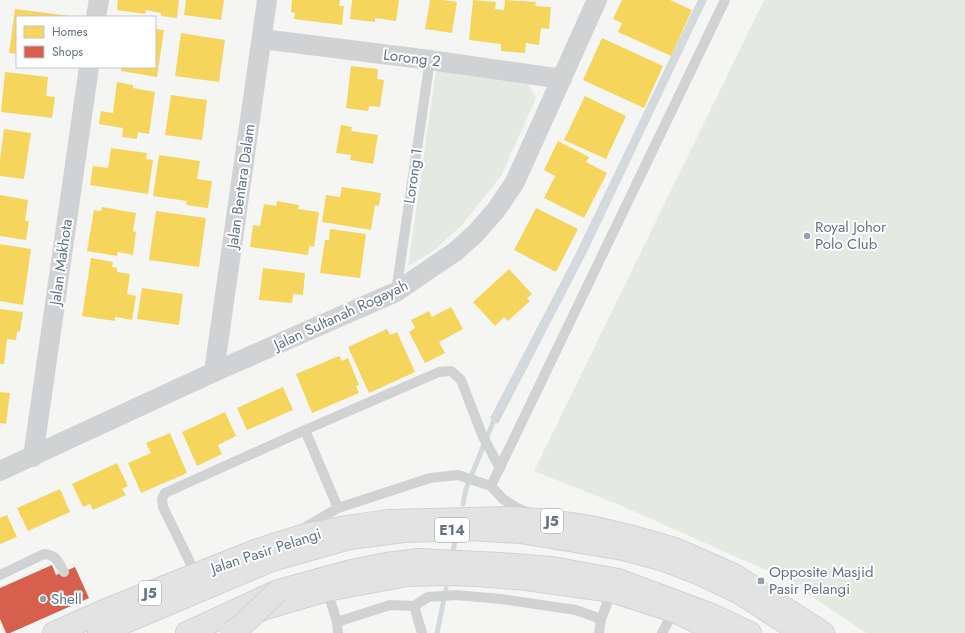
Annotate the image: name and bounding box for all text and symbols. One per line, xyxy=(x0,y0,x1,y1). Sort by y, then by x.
legend xyxy=(16,16,156,68)
text: Homes xyxy=(52,23,88,41)
text: Shops xyxy=(52,43,83,61)
street label: Lorong 2 xyxy=(382,44,442,72)
street label: Jalan Bentara Dalam xyxy=(221,122,261,252)
street label: Lorong 1 xyxy=(398,147,428,205)
place label: Royal Johor Polo Club xyxy=(815,216,887,255)
street label: Jalan Makhota xyxy=(44,218,78,308)
marker: Royal Johor Polo Club xyxy=(802,231,812,241)
street label: Jalan Sultanah Rogayah xyxy=(269,274,412,357)
road number: J5 xyxy=(541,509,563,533)
road number: E14 xyxy=(435,518,469,542)
street label: Jalan Pasir Pelangi xyxy=(206,523,324,580)
place label: Opposite Masjid Pasir Pelangi xyxy=(769,561,874,600)
marker: Opposite Masjid Pasir Pelangi xyxy=(756,576,766,586)
road number: J5 xyxy=(139,581,161,605)
place label: Shell xyxy=(51,588,82,610)
marker: Shell xyxy=(38,594,48,604)

